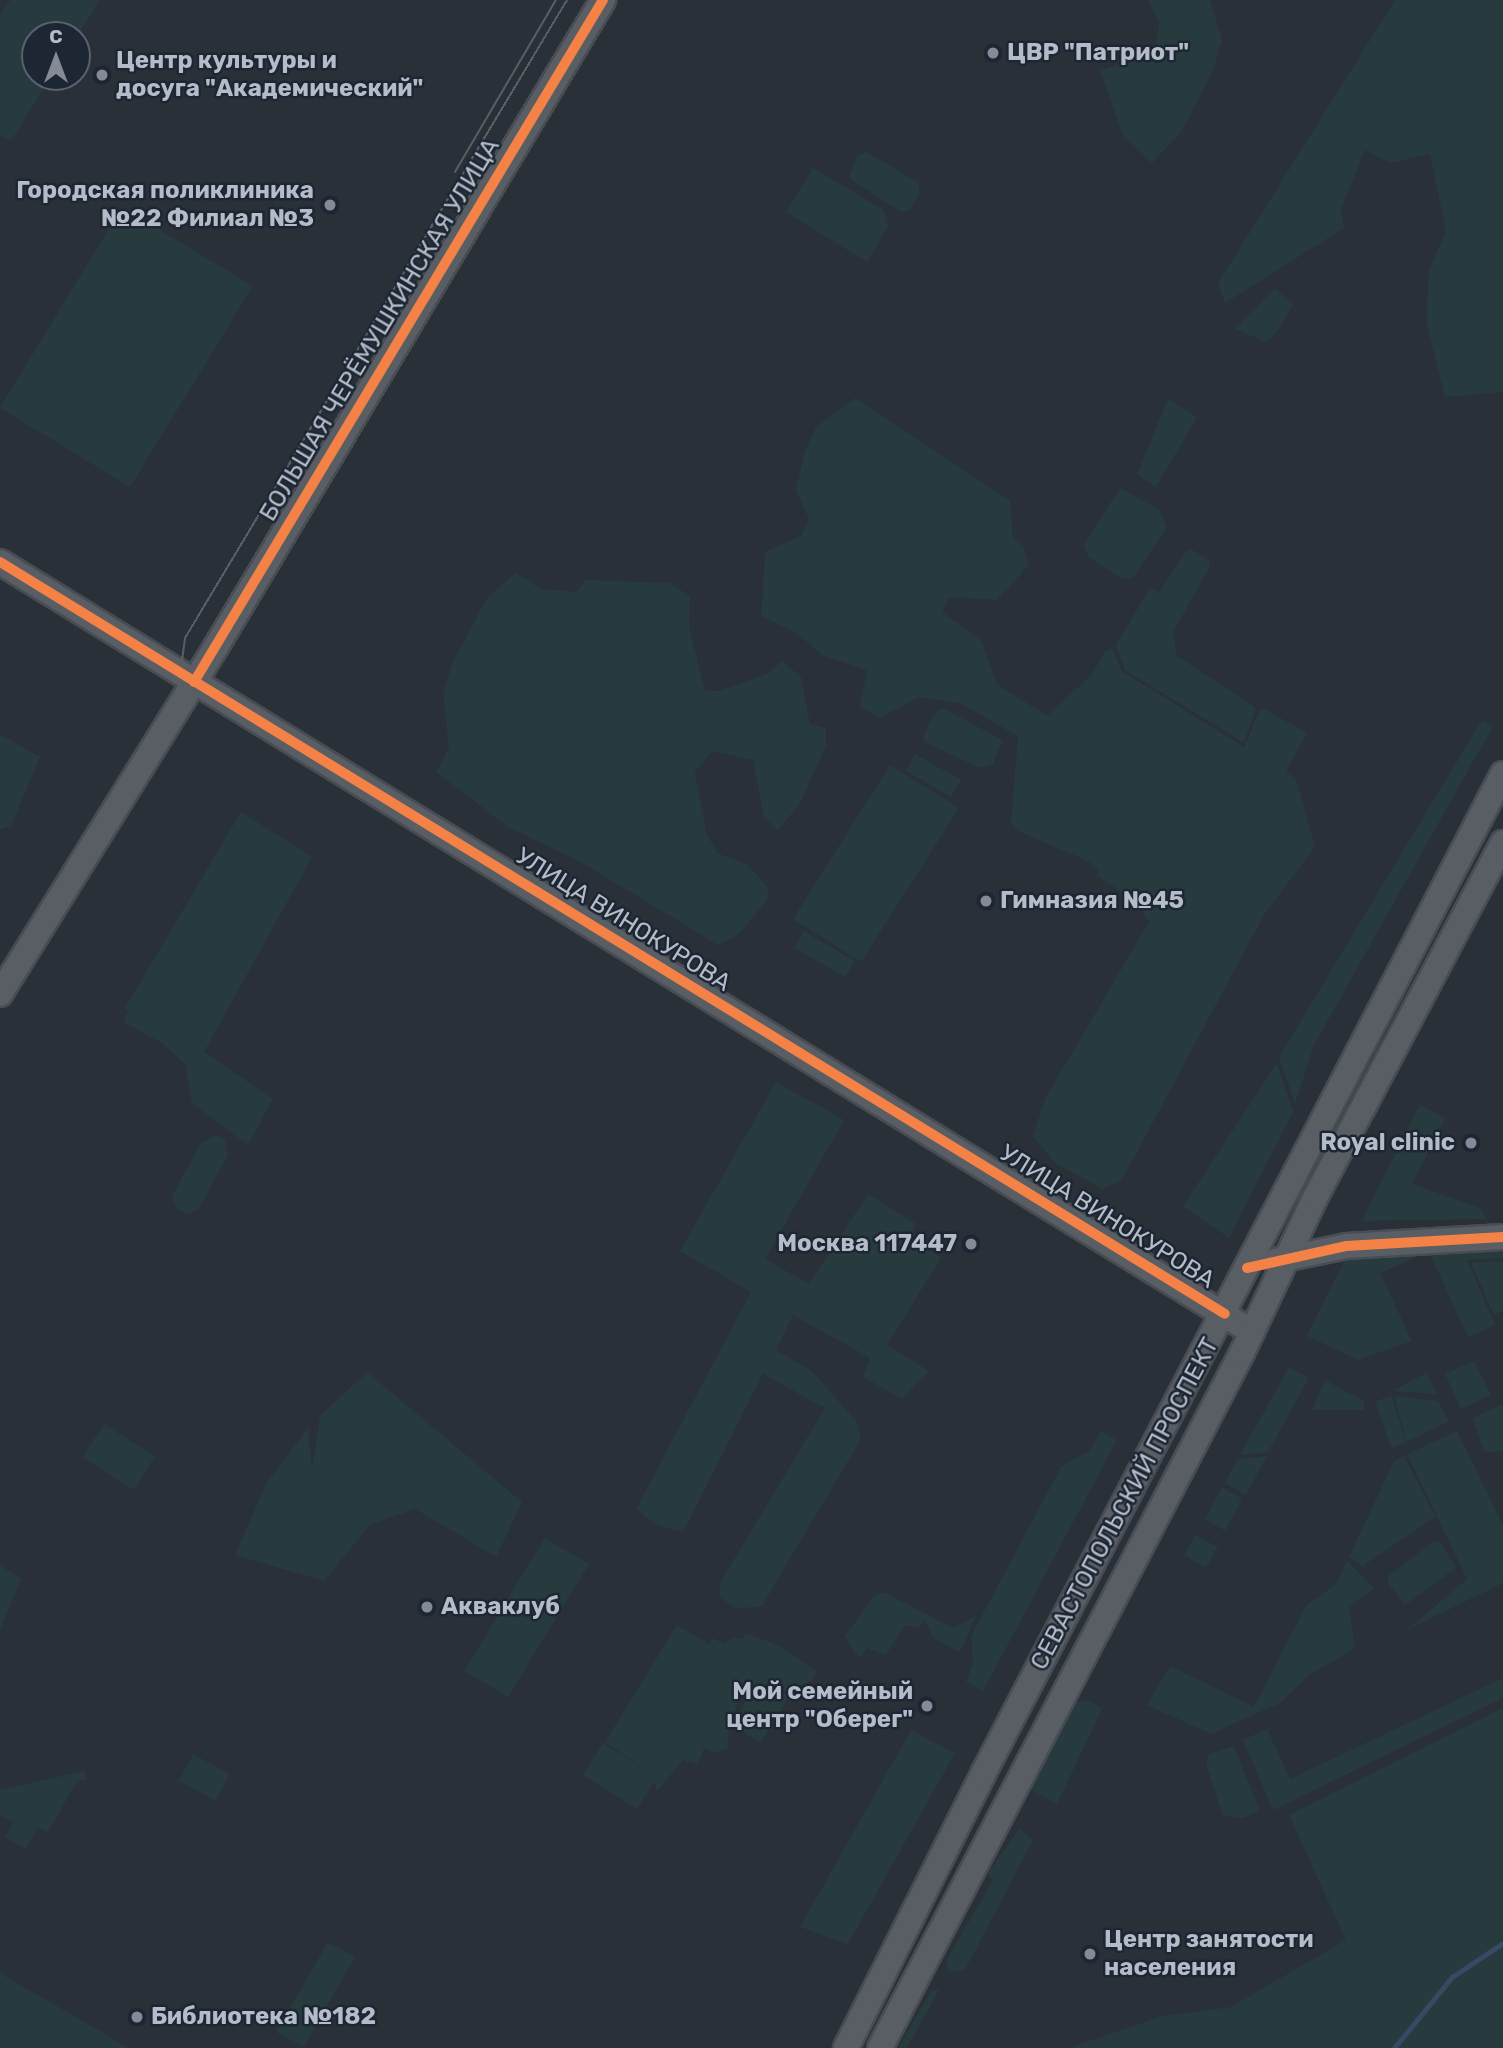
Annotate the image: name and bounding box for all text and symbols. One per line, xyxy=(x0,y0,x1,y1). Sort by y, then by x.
north arrow xyxy=(21,21,91,91)
text: С xyxy=(49,25,63,48)
place label: ЦВР "Патриот" xyxy=(1007,39,1189,67)
marker: ЦВР "Патриот" xyxy=(985,45,1001,61)
place label: Центр культуры и досуга "Академический" xyxy=(116,47,423,103)
marker: Центр культуры и досуга "Академический" xyxy=(94,67,110,83)
street label: БОЛЬШАЯ ЧЕРЁМУШКИНСКАЯ УЛИЦА xyxy=(254,133,506,527)
place label: Городская поликлиника №22 Филиал №3 xyxy=(16,177,314,233)
marker: Городская поликлиника №22 Филиал №3 xyxy=(320,195,340,215)
street label: УЛИЦА ВИНОКУРОВА xyxy=(510,842,736,998)
place label: Гимназия №45 xyxy=(1000,887,1184,915)
marker: Гимназия №45 xyxy=(978,893,994,909)
place label: Royal clinic xyxy=(1320,1129,1455,1157)
marker: Royal clinic xyxy=(1461,1133,1481,1153)
street label: УЛИЦА ВИНОКУРОВА xyxy=(994,1139,1220,1295)
place label: Москва 117447 xyxy=(777,1230,957,1258)
marker: Москва 117447 xyxy=(963,1236,979,1252)
street label: СЕВАСТОПОЛЬСКИЙ ПРОСПЕКТ xyxy=(1025,1333,1225,1675)
place label: Акваклуб xyxy=(441,1593,560,1621)
marker: Акваклуб xyxy=(419,1599,435,1615)
place label: Мой семейный центр "Оберег" xyxy=(726,1678,913,1734)
marker: Мой семейный центр "Оберег" xyxy=(919,1698,935,1714)
place label: Центр занятости населения xyxy=(1104,1926,1313,1982)
marker: Центр занятости населения xyxy=(1082,1946,1098,1962)
place label: Библиотека №182 xyxy=(151,2003,376,2031)
marker: Библиотека №182 xyxy=(129,2009,145,2025)

